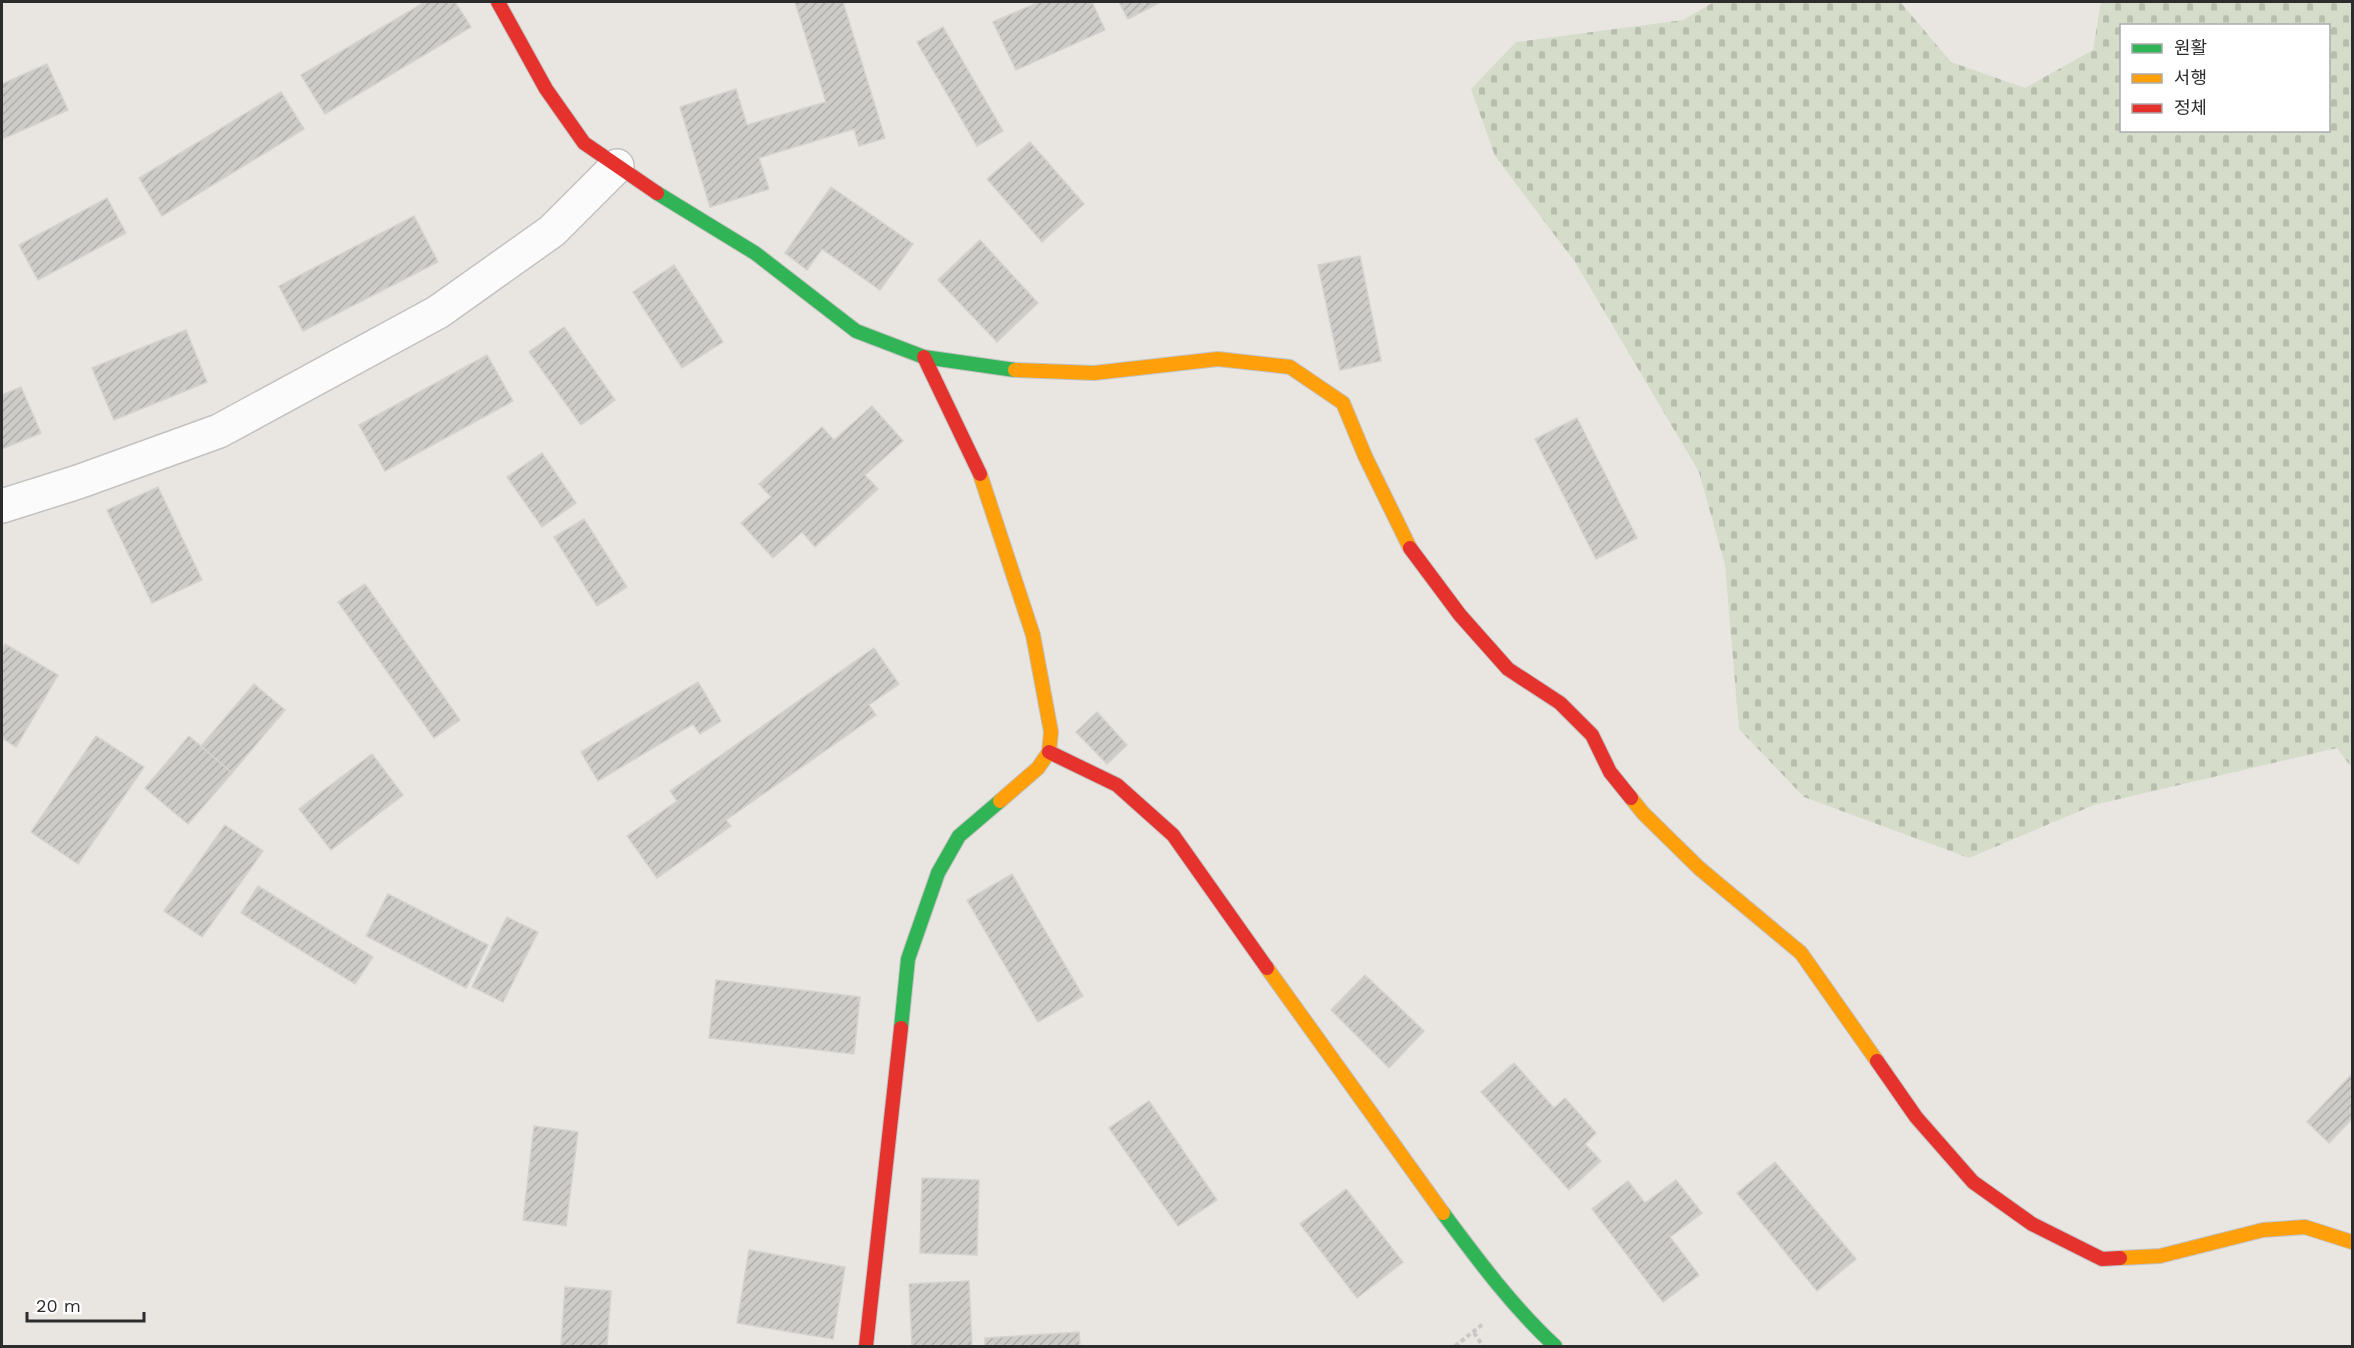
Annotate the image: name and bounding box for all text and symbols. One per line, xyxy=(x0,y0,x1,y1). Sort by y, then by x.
legend xyxy=(2120,24,2330,132)
text: 원활 xyxy=(2174,37,2207,58)
text: 서행 xyxy=(2174,67,2207,88)
text: 정체 xyxy=(2174,97,2207,118)
scale bar xyxy=(27,1285,144,1323)
text: 20 m xyxy=(36,1295,81,1316)

